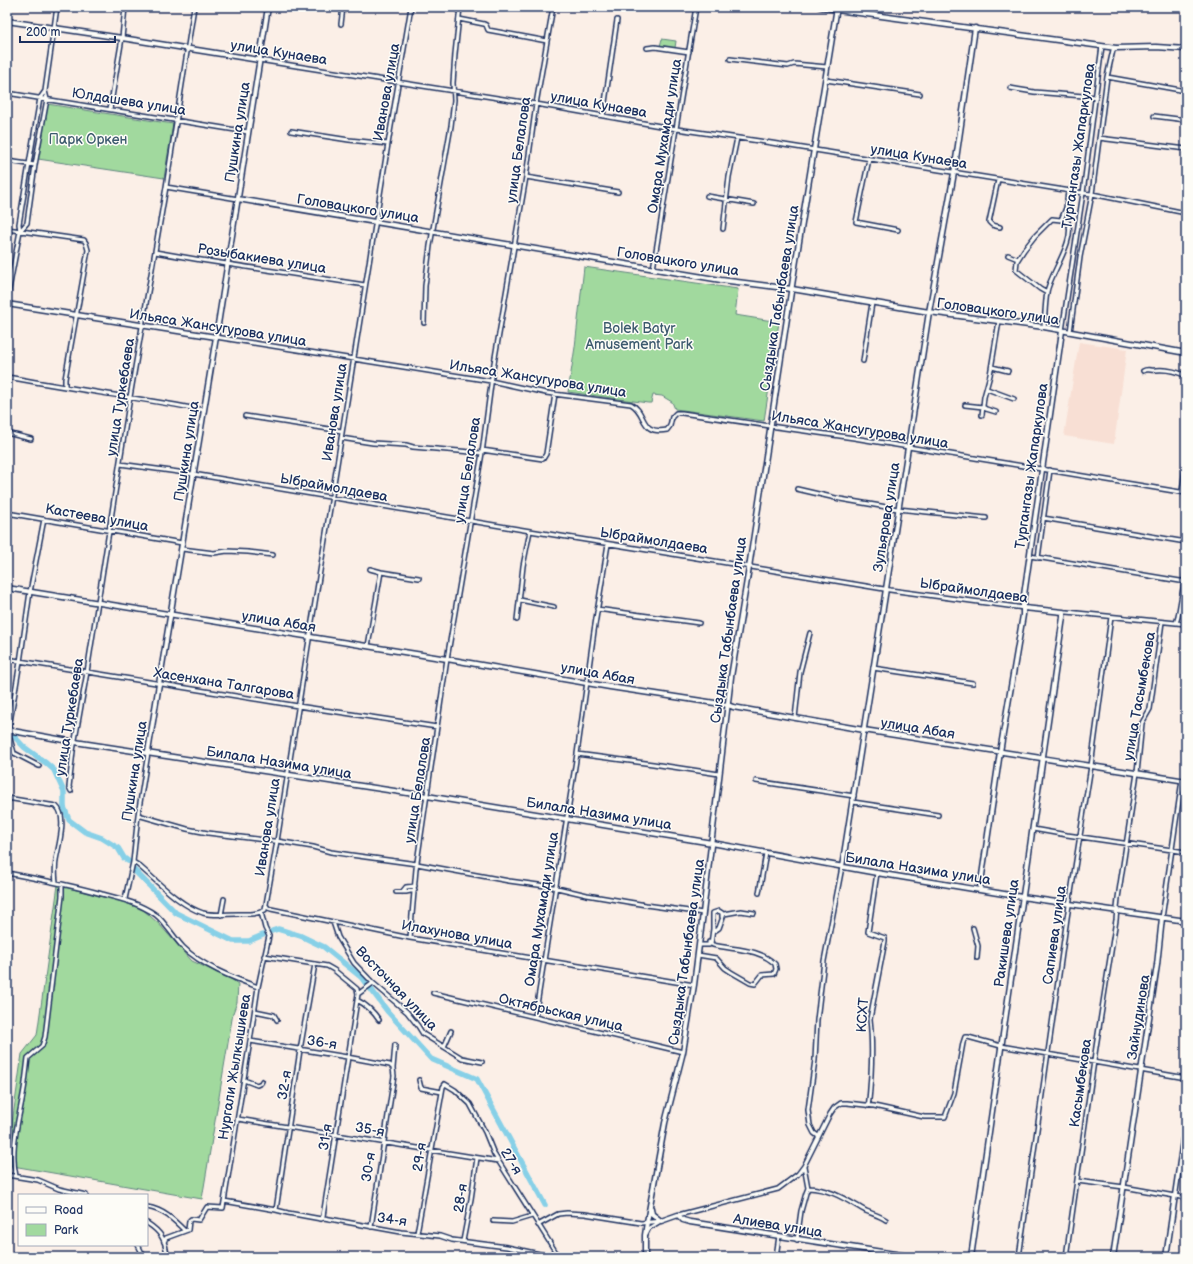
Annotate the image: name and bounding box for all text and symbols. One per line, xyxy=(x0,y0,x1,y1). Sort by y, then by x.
scale bar xyxy=(20,18,115,44)
text: 200 m xyxy=(26,25,60,40)
street label: улица Кунаева xyxy=(229,36,329,69)
street label: Иванова улица xyxy=(369,41,404,142)
street label: Омара Мухамади улица xyxy=(644,57,685,215)
street label: Тургангазы Жапаркулова xyxy=(1058,61,1099,230)
street label: Пушкина улица xyxy=(221,80,254,184)
street label: Юлдашева улица xyxy=(71,84,188,119)
street label: улица Кунаева xyxy=(549,88,649,121)
street label: улица Белалова xyxy=(503,95,534,204)
park label: Парк Оркен xyxy=(48,131,128,148)
street label: улица Кунаева xyxy=(869,140,969,173)
street label: Головацкого улица xyxy=(296,190,421,227)
street label: Сыздыка Табынбаева улица xyxy=(756,203,803,392)
street label: Розыбакиева улица xyxy=(196,240,328,277)
street label: Головацкого улица xyxy=(616,243,741,280)
street label: Головацкого улица xyxy=(936,294,1061,329)
street label: Ильяса Жансугурова улица xyxy=(128,305,308,350)
park label: Bolek Batyr Amusement Park xyxy=(585,320,693,353)
street label: улица Туркебаева xyxy=(103,336,138,457)
street label: Ильяса Жансугурова улица xyxy=(448,356,628,401)
street label: Иванова улица xyxy=(318,361,351,462)
street label: Тургангазы Жапаркулова xyxy=(1011,381,1052,550)
street label: Пушкина улица xyxy=(170,399,203,503)
street label: Ильяса Жансугурова улица xyxy=(770,407,950,452)
street label: улица Белалова xyxy=(451,415,484,524)
street label: Зульярова улица xyxy=(869,460,904,573)
street label: Ыбраймолдаева xyxy=(279,470,390,505)
street label: Кастеева улица xyxy=(44,500,151,535)
street label: Ыбраймолдаева xyxy=(599,524,710,558)
street label: Сыздыка Табынбаева улица xyxy=(707,535,750,724)
street label: Ыбраймолдаева xyxy=(919,574,1030,607)
street label: улица Абая xyxy=(241,607,317,636)
street label: улица Тасымбекова xyxy=(1120,630,1159,762)
street label: улица Туркебаева xyxy=(52,656,87,777)
street label: улица Абая xyxy=(560,659,636,688)
street label: Хасенхана Талгарова xyxy=(152,664,296,703)
street label: улица Абая xyxy=(880,714,956,743)
street label: Пушкина улица xyxy=(118,719,151,823)
street label: улица Белалова xyxy=(401,735,434,844)
street label: Билала Назима улица xyxy=(205,743,354,782)
street label: Иванова улица xyxy=(251,776,284,877)
street label: Билала Назима улица xyxy=(525,794,674,833)
street label: Омара Мухамади улица xyxy=(521,830,562,988)
street label: Билала Назима улица xyxy=(844,849,993,888)
street label: Сыздыка Табынбаева улица xyxy=(665,857,708,1046)
street label: Ракишева улица xyxy=(990,877,1023,988)
street label: Сапиева улица xyxy=(1039,884,1070,986)
street label: Илахунова улица xyxy=(400,916,515,953)
street label: Восточная улица xyxy=(352,943,442,1034)
street label: Зайнудинова xyxy=(1123,973,1154,1061)
street label: Октябрьская улица xyxy=(497,990,625,1035)
street label: Нургали Жылкышиева xyxy=(215,992,255,1141)
street label: КСХТ xyxy=(853,996,872,1033)
street label: 36-я xyxy=(306,1032,338,1053)
street label: Касымбекова xyxy=(1066,1037,1095,1128)
street label: 32-я xyxy=(274,1069,295,1101)
street label: 35-я xyxy=(354,1119,386,1140)
street label: 31-я xyxy=(315,1122,336,1152)
street label: 29-я xyxy=(409,1141,430,1173)
street label: 27-я xyxy=(497,1145,526,1178)
street label: 30-я xyxy=(358,1151,379,1183)
street label: 28-я xyxy=(450,1182,471,1214)
legend xyxy=(18,1194,148,1246)
text: Road xyxy=(54,1203,83,1218)
street label: 34-я xyxy=(376,1209,408,1230)
street label: Алиева улица xyxy=(731,1210,824,1241)
text: Park xyxy=(54,1223,78,1238)

